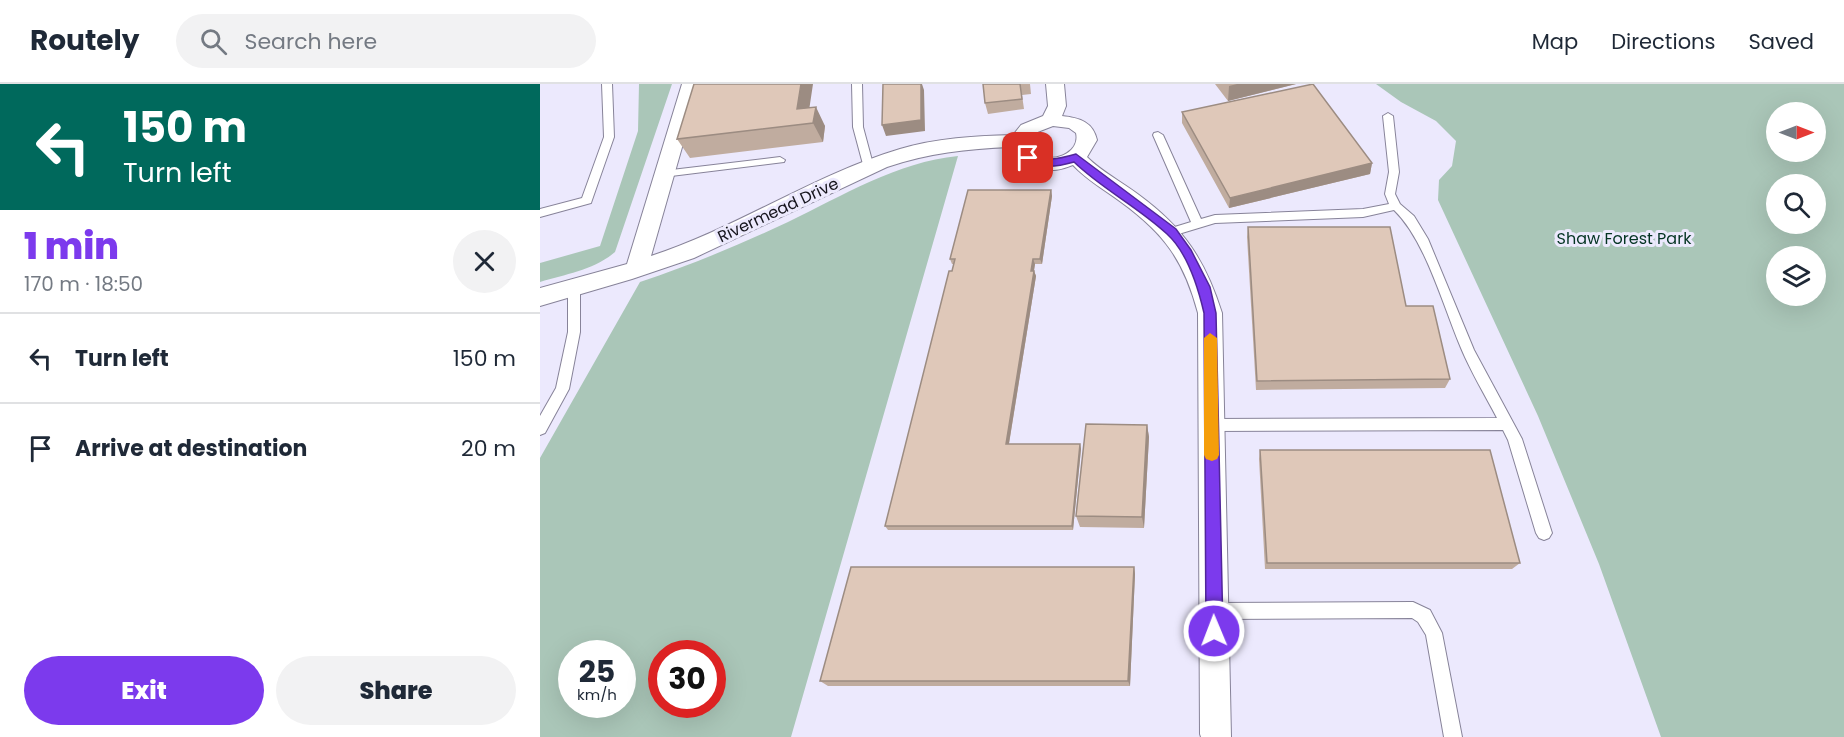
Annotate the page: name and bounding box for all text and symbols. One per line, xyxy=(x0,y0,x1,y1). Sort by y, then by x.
search box xyxy=(176,14,596,68)
text: Routely xyxy=(30,21,140,60)
icon: search xyxy=(197,25,230,58)
text: Search here xyxy=(245,26,377,57)
text: Map xyxy=(1532,27,1578,56)
text: Directions xyxy=(1611,27,1715,56)
text: Saved xyxy=(1748,27,1814,56)
text: 150 m xyxy=(123,98,247,157)
north arrow xyxy=(1766,102,1826,162)
map controls xyxy=(1766,102,1826,306)
icon: left xyxy=(24,108,102,186)
pin xyxy=(1002,132,1053,183)
icon: arrive xyxy=(1011,141,1044,174)
text: Turn left xyxy=(123,154,232,191)
street label: Rivermead Drive xyxy=(714,172,842,248)
button: search xyxy=(1766,174,1826,234)
text: 1 min xyxy=(24,221,119,272)
park label: Shaw Forest Park xyxy=(1557,227,1692,250)
button: close xyxy=(453,230,516,293)
button: layers xyxy=(1766,246,1826,306)
text: 170 m · 18:50 xyxy=(24,270,143,298)
icon: left xyxy=(24,342,57,375)
text: Turn left xyxy=(75,343,169,374)
text: 150 m xyxy=(453,343,516,374)
icon: arrive xyxy=(24,432,57,465)
text: Arrive at destination xyxy=(75,433,307,464)
text: 20 m xyxy=(461,433,516,464)
position arrow xyxy=(1182,599,1246,663)
speed limit sign: 30 xyxy=(648,640,726,718)
text: 25 xyxy=(579,650,615,693)
button: Exit xyxy=(24,656,264,725)
button: Share xyxy=(276,656,516,725)
text: km/h xyxy=(577,684,617,705)

